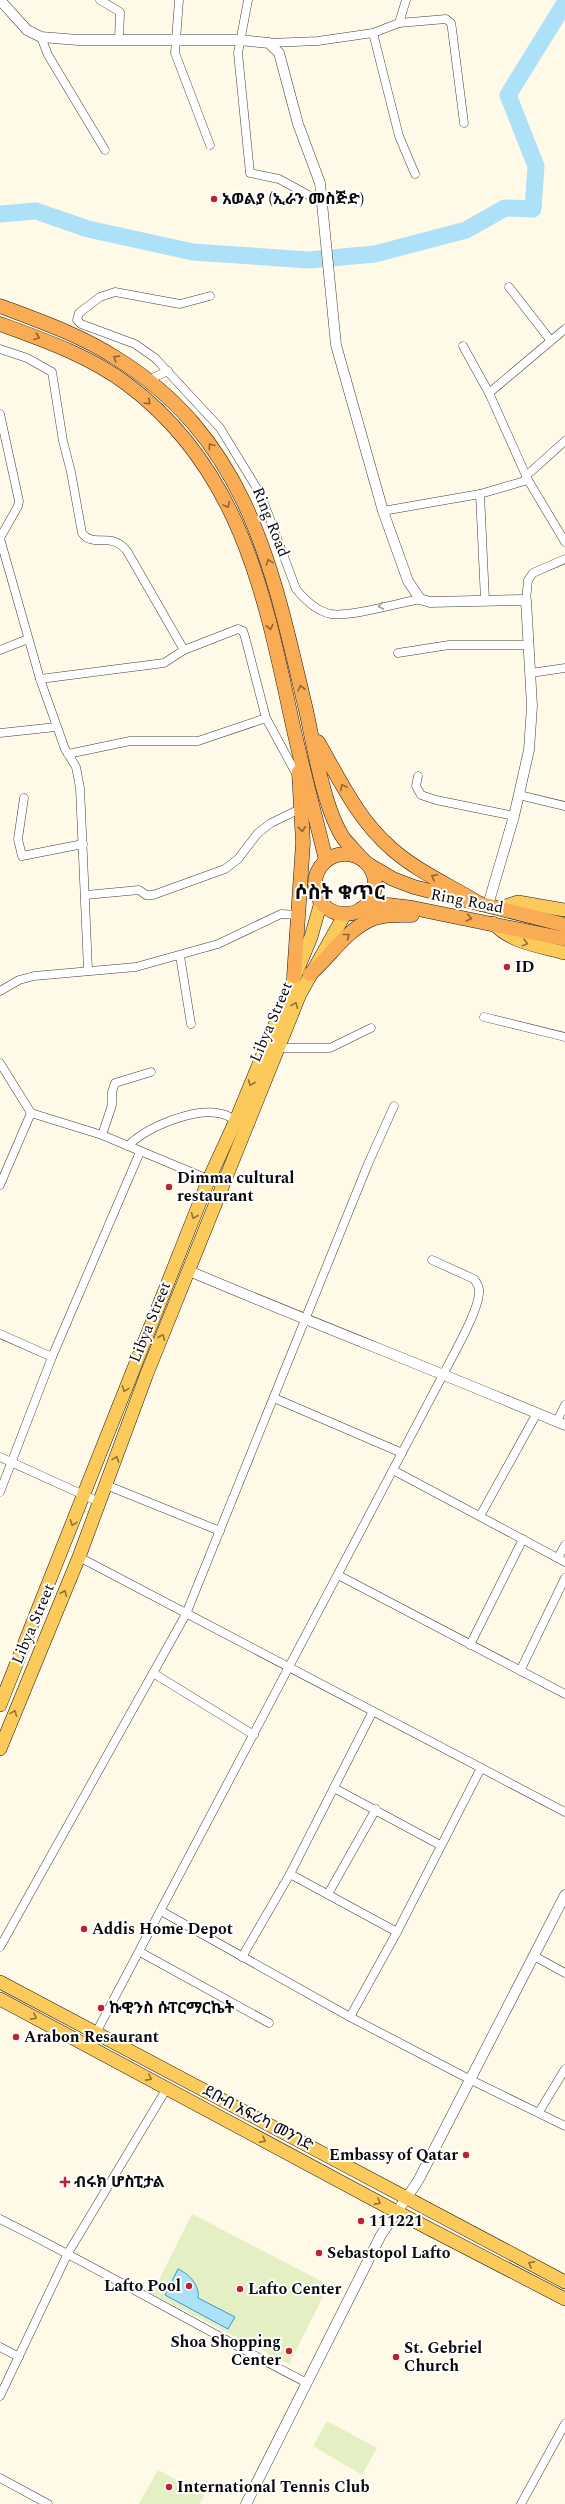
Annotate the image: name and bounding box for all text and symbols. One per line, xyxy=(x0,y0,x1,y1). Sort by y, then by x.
place label: አወልያ (ኢራን መስጅድ) xyxy=(222,187,364,211)
marker: አወልያ (ኢራን መስጅድ) xyxy=(209,194,219,204)
one-way arrow xyxy=(33,333,40,341)
one-way arrow xyxy=(113,355,120,363)
one-way arrow xyxy=(144,398,151,405)
one-way arrow xyxy=(209,443,216,450)
street label: Ring Road xyxy=(246,483,296,561)
one-way arrow xyxy=(222,501,230,508)
one-way arrow xyxy=(265,558,273,565)
one-way arrow xyxy=(378,602,385,610)
one-way arrow xyxy=(265,623,274,630)
one-way arrow xyxy=(297,684,305,691)
one-way arrow xyxy=(340,784,348,792)
one-way arrow xyxy=(297,826,306,832)
one-way arrow xyxy=(431,874,439,882)
district label: ሶስት ቁጥር xyxy=(295,878,385,908)
street label: Ring Road xyxy=(429,882,505,920)
one-way arrow xyxy=(466,914,472,922)
one-way arrow xyxy=(343,934,350,941)
one-way arrow xyxy=(522,938,528,946)
place label: ID xyxy=(515,955,535,979)
marker: ID xyxy=(502,962,512,972)
street label: Libya Street xyxy=(243,978,299,1066)
one-way arrow xyxy=(291,1002,299,1009)
one-way arrow xyxy=(247,1080,255,1087)
place label: Dimma cultural restaurant xyxy=(177,1166,295,1208)
marker: Dimma cultural restaurant xyxy=(164,1182,174,1192)
one-way arrow xyxy=(191,1211,199,1219)
street label: Libya Street xyxy=(123,1278,177,1366)
one-way arrow xyxy=(157,1334,165,1342)
one-way arrow xyxy=(122,1385,130,1392)
one-way arrow xyxy=(111,1455,119,1462)
one-way arrow xyxy=(70,1519,78,1526)
street label: Libya Street xyxy=(5,1580,61,1668)
one-way arrow xyxy=(59,1590,67,1597)
one-way arrow xyxy=(9,1709,17,1716)
place label: Addis Home Depot xyxy=(92,1917,233,1941)
marker: Addis Home Depot xyxy=(79,1924,89,1934)
place label: ኩዊንስ ሱፐርማርኬት xyxy=(109,1996,235,2020)
marker: ኩዊንስ ሱፐርማርኬት xyxy=(96,2003,106,2013)
one-way arrow xyxy=(30,2012,38,2020)
place label: Arabon Resaurant xyxy=(24,2025,159,2049)
marker: Arabon Resaurant xyxy=(11,2032,21,2042)
one-way arrow xyxy=(145,2074,152,2081)
street label: ደቡብ አፍሪካ መንገድ xyxy=(198,2079,318,2158)
one-way arrow xyxy=(259,2135,267,2143)
place label: Embassy of Qatar xyxy=(329,2143,458,2167)
marker: Embassy of Qatar xyxy=(461,2150,471,2160)
place label: ብሩክ ሆስፒታል xyxy=(74,2170,165,2194)
marker: ብሩክ ሆስፒታል xyxy=(59,2176,71,2188)
one-way arrow xyxy=(374,2197,381,2204)
place label: 111221 xyxy=(369,2209,423,2233)
marker: 111221 xyxy=(356,2216,366,2226)
place label: Sebastopol Lafto xyxy=(327,2241,451,2265)
marker: Sebastopol Lafto xyxy=(314,2248,324,2258)
one-way arrow xyxy=(527,2261,535,2269)
place label: Lafto Pool xyxy=(104,2274,181,2298)
place label: Lafto Center xyxy=(248,2277,342,2301)
marker: Lafto Pool xyxy=(184,2281,194,2291)
marker: Lafto Center xyxy=(235,2284,245,2294)
place label: Shoa Shopping Center xyxy=(170,2330,281,2372)
place label: St. Gebriel Church xyxy=(404,2336,482,2378)
marker: Shoa Shopping Center xyxy=(284,2346,294,2356)
marker: St. Gebriel Church xyxy=(391,2352,401,2362)
place label: International Tennis Club xyxy=(177,2475,370,2499)
marker: International Tennis Club xyxy=(164,2482,174,2492)

